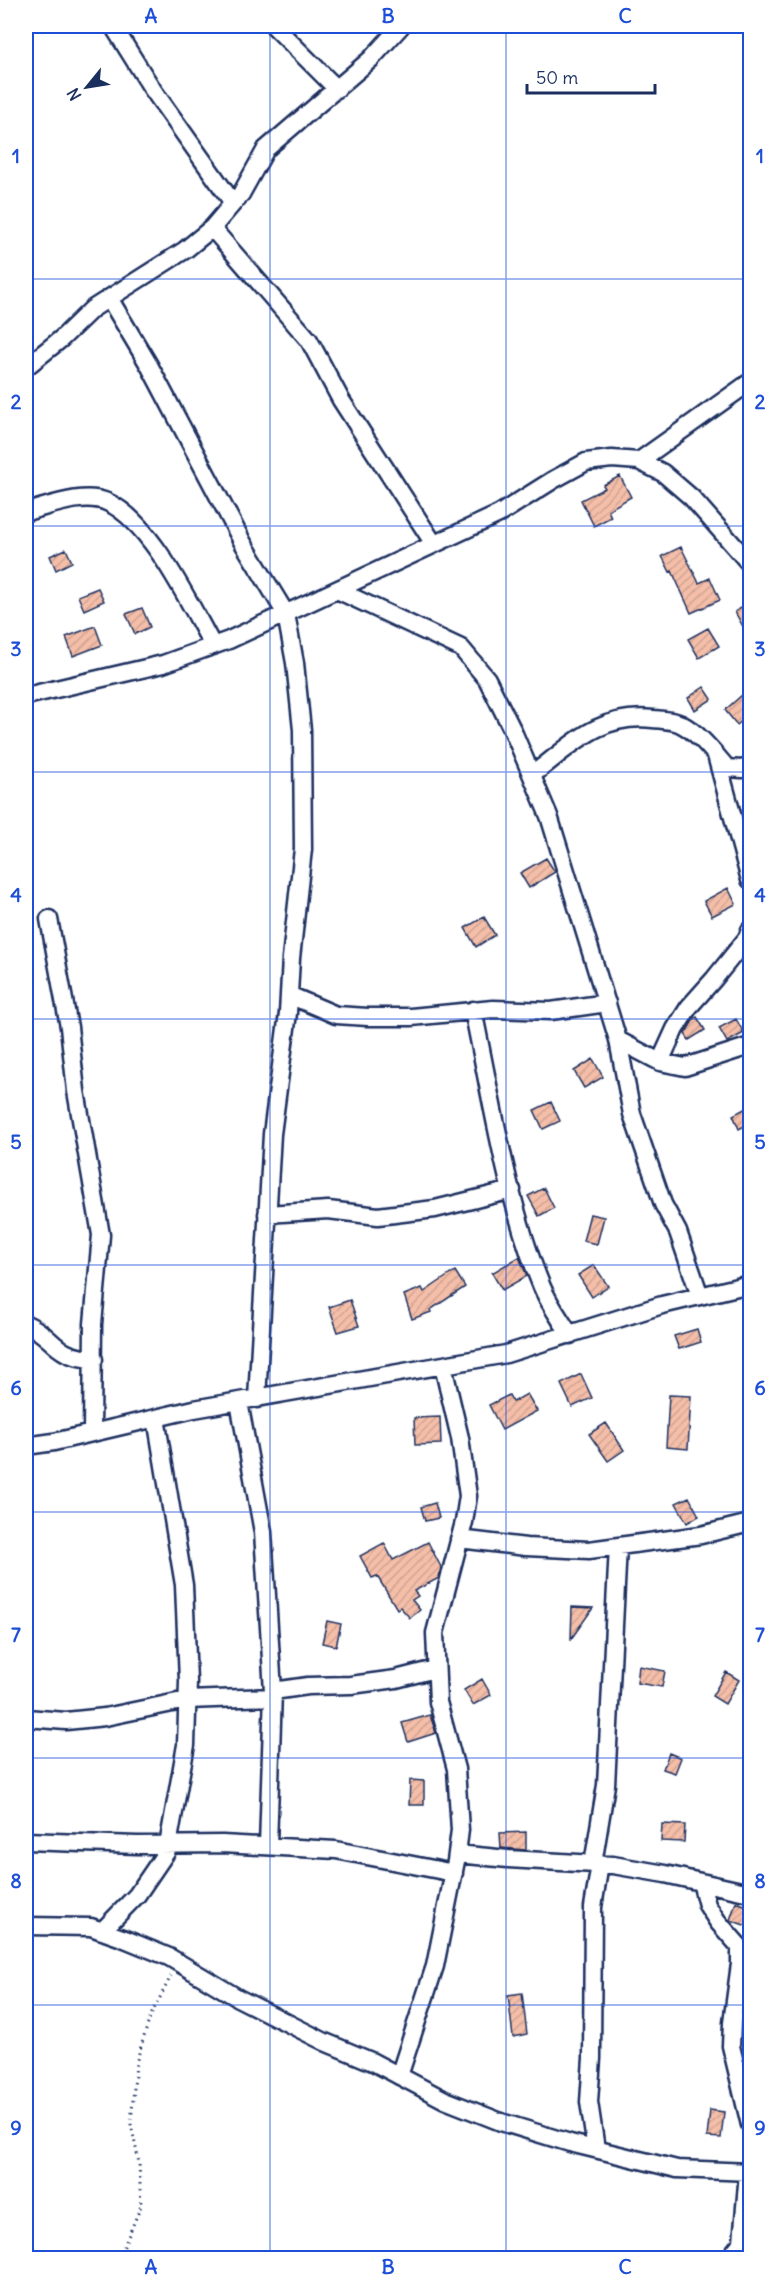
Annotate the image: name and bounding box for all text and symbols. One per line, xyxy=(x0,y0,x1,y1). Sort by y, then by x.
text: A xyxy=(145,3,158,28)
text: B xyxy=(381,3,395,28)
text: C xyxy=(618,3,632,28)
north arrow xyxy=(57,57,117,117)
scale bar xyxy=(527,57,654,95)
text: 50 m xyxy=(536,66,578,89)
text: N xyxy=(63,85,85,104)
text: 1 xyxy=(12,143,20,168)
text: 1 xyxy=(756,143,764,168)
text: 2 xyxy=(11,389,22,414)
text: 2 xyxy=(755,389,766,414)
text: 3 xyxy=(10,636,22,661)
text: 3 xyxy=(754,636,766,661)
text: 4 xyxy=(10,882,22,907)
text: 4 xyxy=(754,882,766,907)
text: 5 xyxy=(10,1129,22,1154)
text: 5 xyxy=(754,1129,766,1154)
text: 6 xyxy=(10,1375,22,1400)
text: 6 xyxy=(754,1375,766,1400)
text: 7 xyxy=(11,1622,21,1647)
text: 7 xyxy=(755,1622,765,1647)
text: 8 xyxy=(10,1868,22,1893)
text: 8 xyxy=(754,1868,766,1893)
text: 9 xyxy=(10,2115,22,2140)
text: 9 xyxy=(754,2115,766,2140)
text: A xyxy=(145,2254,158,2279)
text: B xyxy=(381,2254,395,2279)
text: C xyxy=(618,2254,632,2279)

